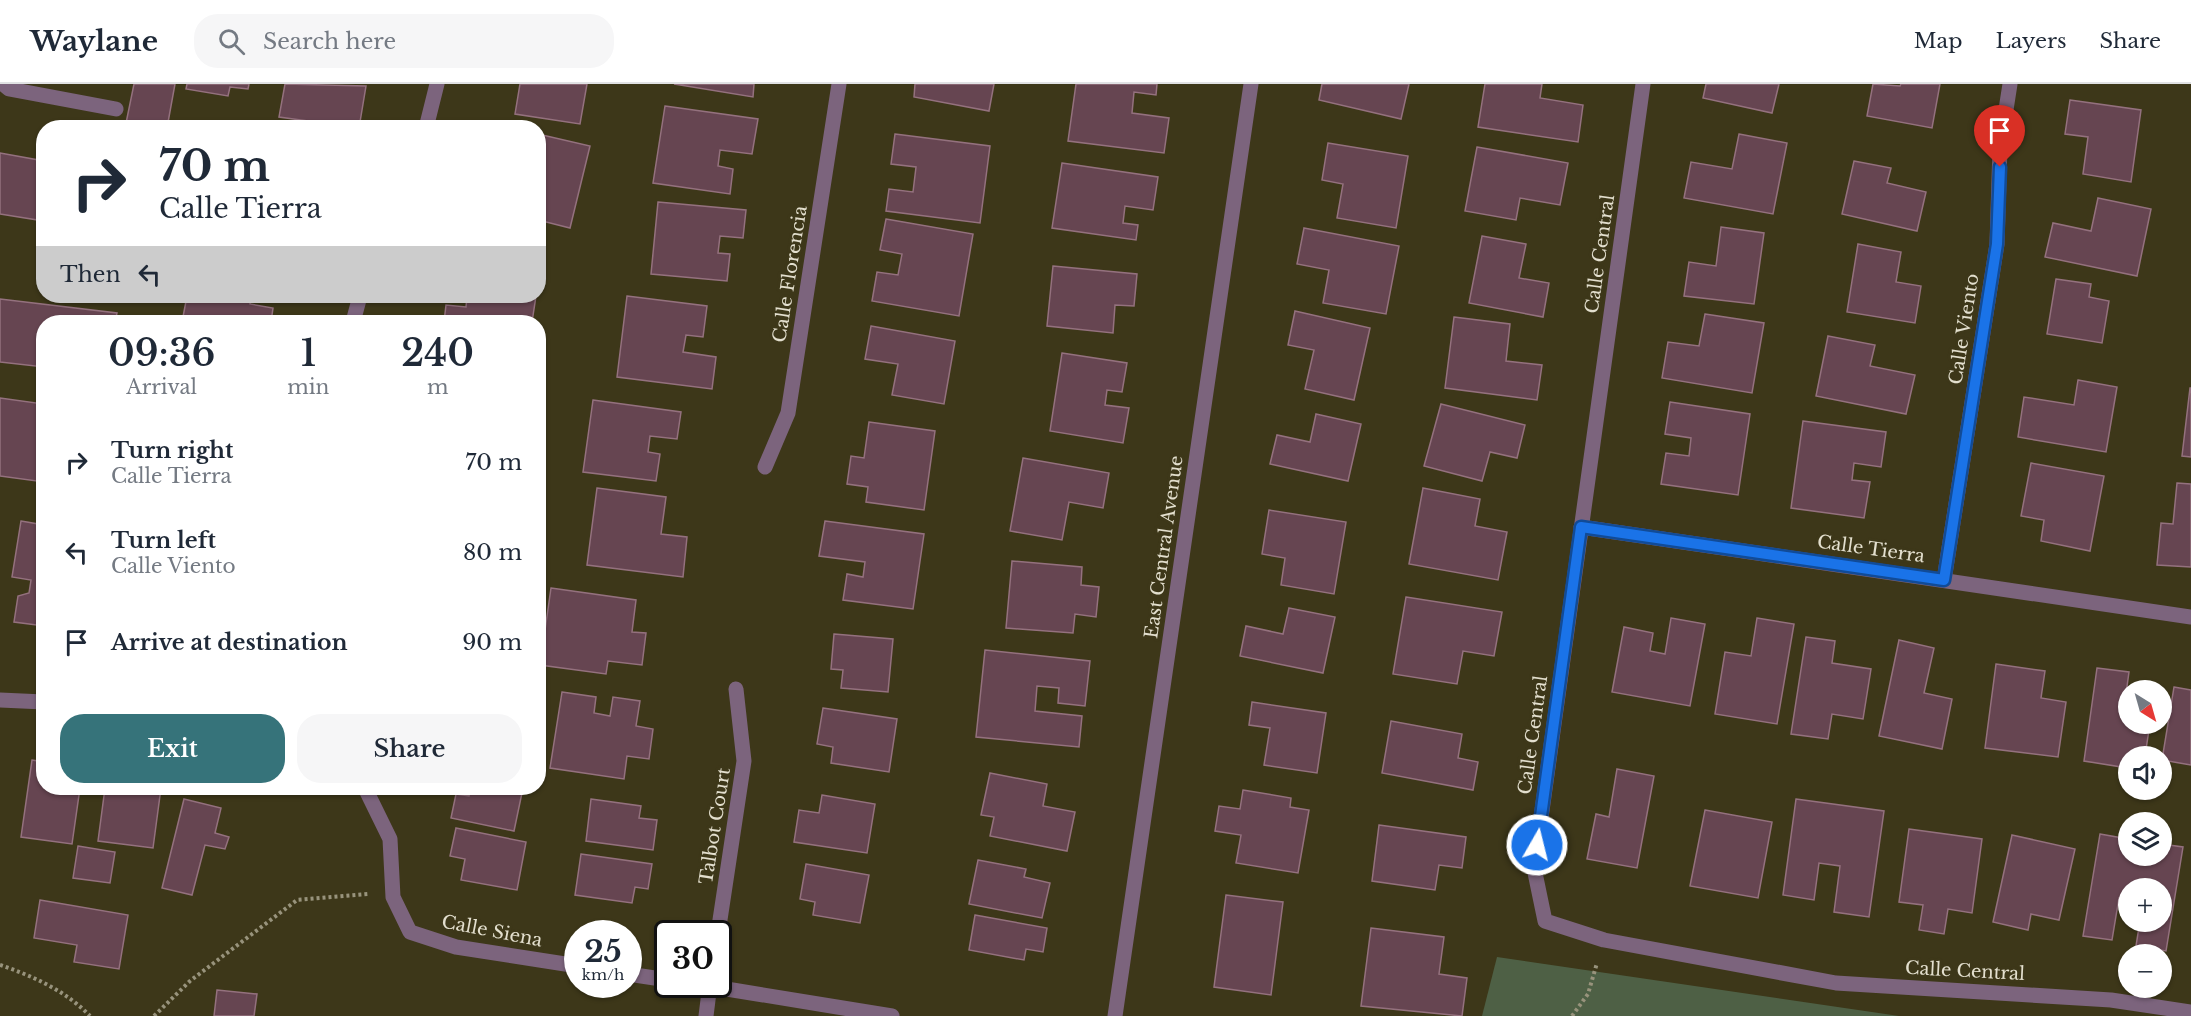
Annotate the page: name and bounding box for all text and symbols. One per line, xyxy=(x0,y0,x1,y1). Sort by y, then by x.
search box xyxy=(194,14,614,68)
text: Waylane xyxy=(30,24,158,59)
icon: search xyxy=(215,25,248,58)
text: Search here xyxy=(263,28,396,55)
text: Map xyxy=(1914,28,1963,54)
text: Layers xyxy=(1996,28,2067,54)
text: Share xyxy=(2100,28,2161,54)
pin xyxy=(1974,105,2025,167)
icon: arrive xyxy=(1983,114,2016,147)
text: 70 m xyxy=(159,140,270,192)
icon: right xyxy=(60,144,138,222)
text: Calle Tierra xyxy=(159,192,322,225)
street label: Calle Central xyxy=(1581,193,1619,315)
street label: Calle Florencia xyxy=(768,204,812,344)
icon: left xyxy=(133,258,166,291)
text: Then xyxy=(60,261,121,288)
street label: Calle Viento xyxy=(1944,272,1984,386)
text: 09:36 xyxy=(108,331,215,376)
text: 1 xyxy=(300,331,316,376)
text: 240 xyxy=(401,331,474,376)
text: Arrival xyxy=(126,375,197,399)
text: min xyxy=(287,375,329,399)
text: m xyxy=(427,375,448,399)
text: Turn right xyxy=(111,437,233,464)
icon: right xyxy=(60,446,93,479)
text: 70 m xyxy=(465,449,522,476)
street label: East Central Avenue xyxy=(1140,454,1188,640)
text: Calle Tierra xyxy=(111,464,232,488)
text: Turn left xyxy=(111,527,216,554)
street label: Calle Tierra xyxy=(1816,531,1926,567)
icon: left xyxy=(60,536,93,569)
text: 80 m xyxy=(463,539,522,566)
text: Calle Viento xyxy=(111,554,236,578)
icon: arrive xyxy=(60,626,93,659)
text: Arrive at destination xyxy=(111,629,348,656)
text: 90 m xyxy=(462,629,522,656)
street label: Calle Central xyxy=(1514,674,1552,796)
north arrow xyxy=(2118,680,2172,734)
map controls xyxy=(2118,680,2172,998)
button: Exit xyxy=(60,714,285,783)
button: Share xyxy=(297,714,522,783)
button: sound xyxy=(2118,746,2172,800)
street label: Talbot Court xyxy=(695,766,735,886)
button: layers xyxy=(2118,812,2172,866)
position arrow xyxy=(1505,813,1569,877)
button: + xyxy=(2118,878,2172,932)
street label: Calle Siena xyxy=(440,910,544,952)
speed limit sign: 30 xyxy=(654,920,732,998)
text: 25 xyxy=(584,933,622,970)
button: − xyxy=(2118,944,2172,998)
street label: Calle Central xyxy=(1905,957,2026,985)
text: km/h xyxy=(582,965,624,984)

